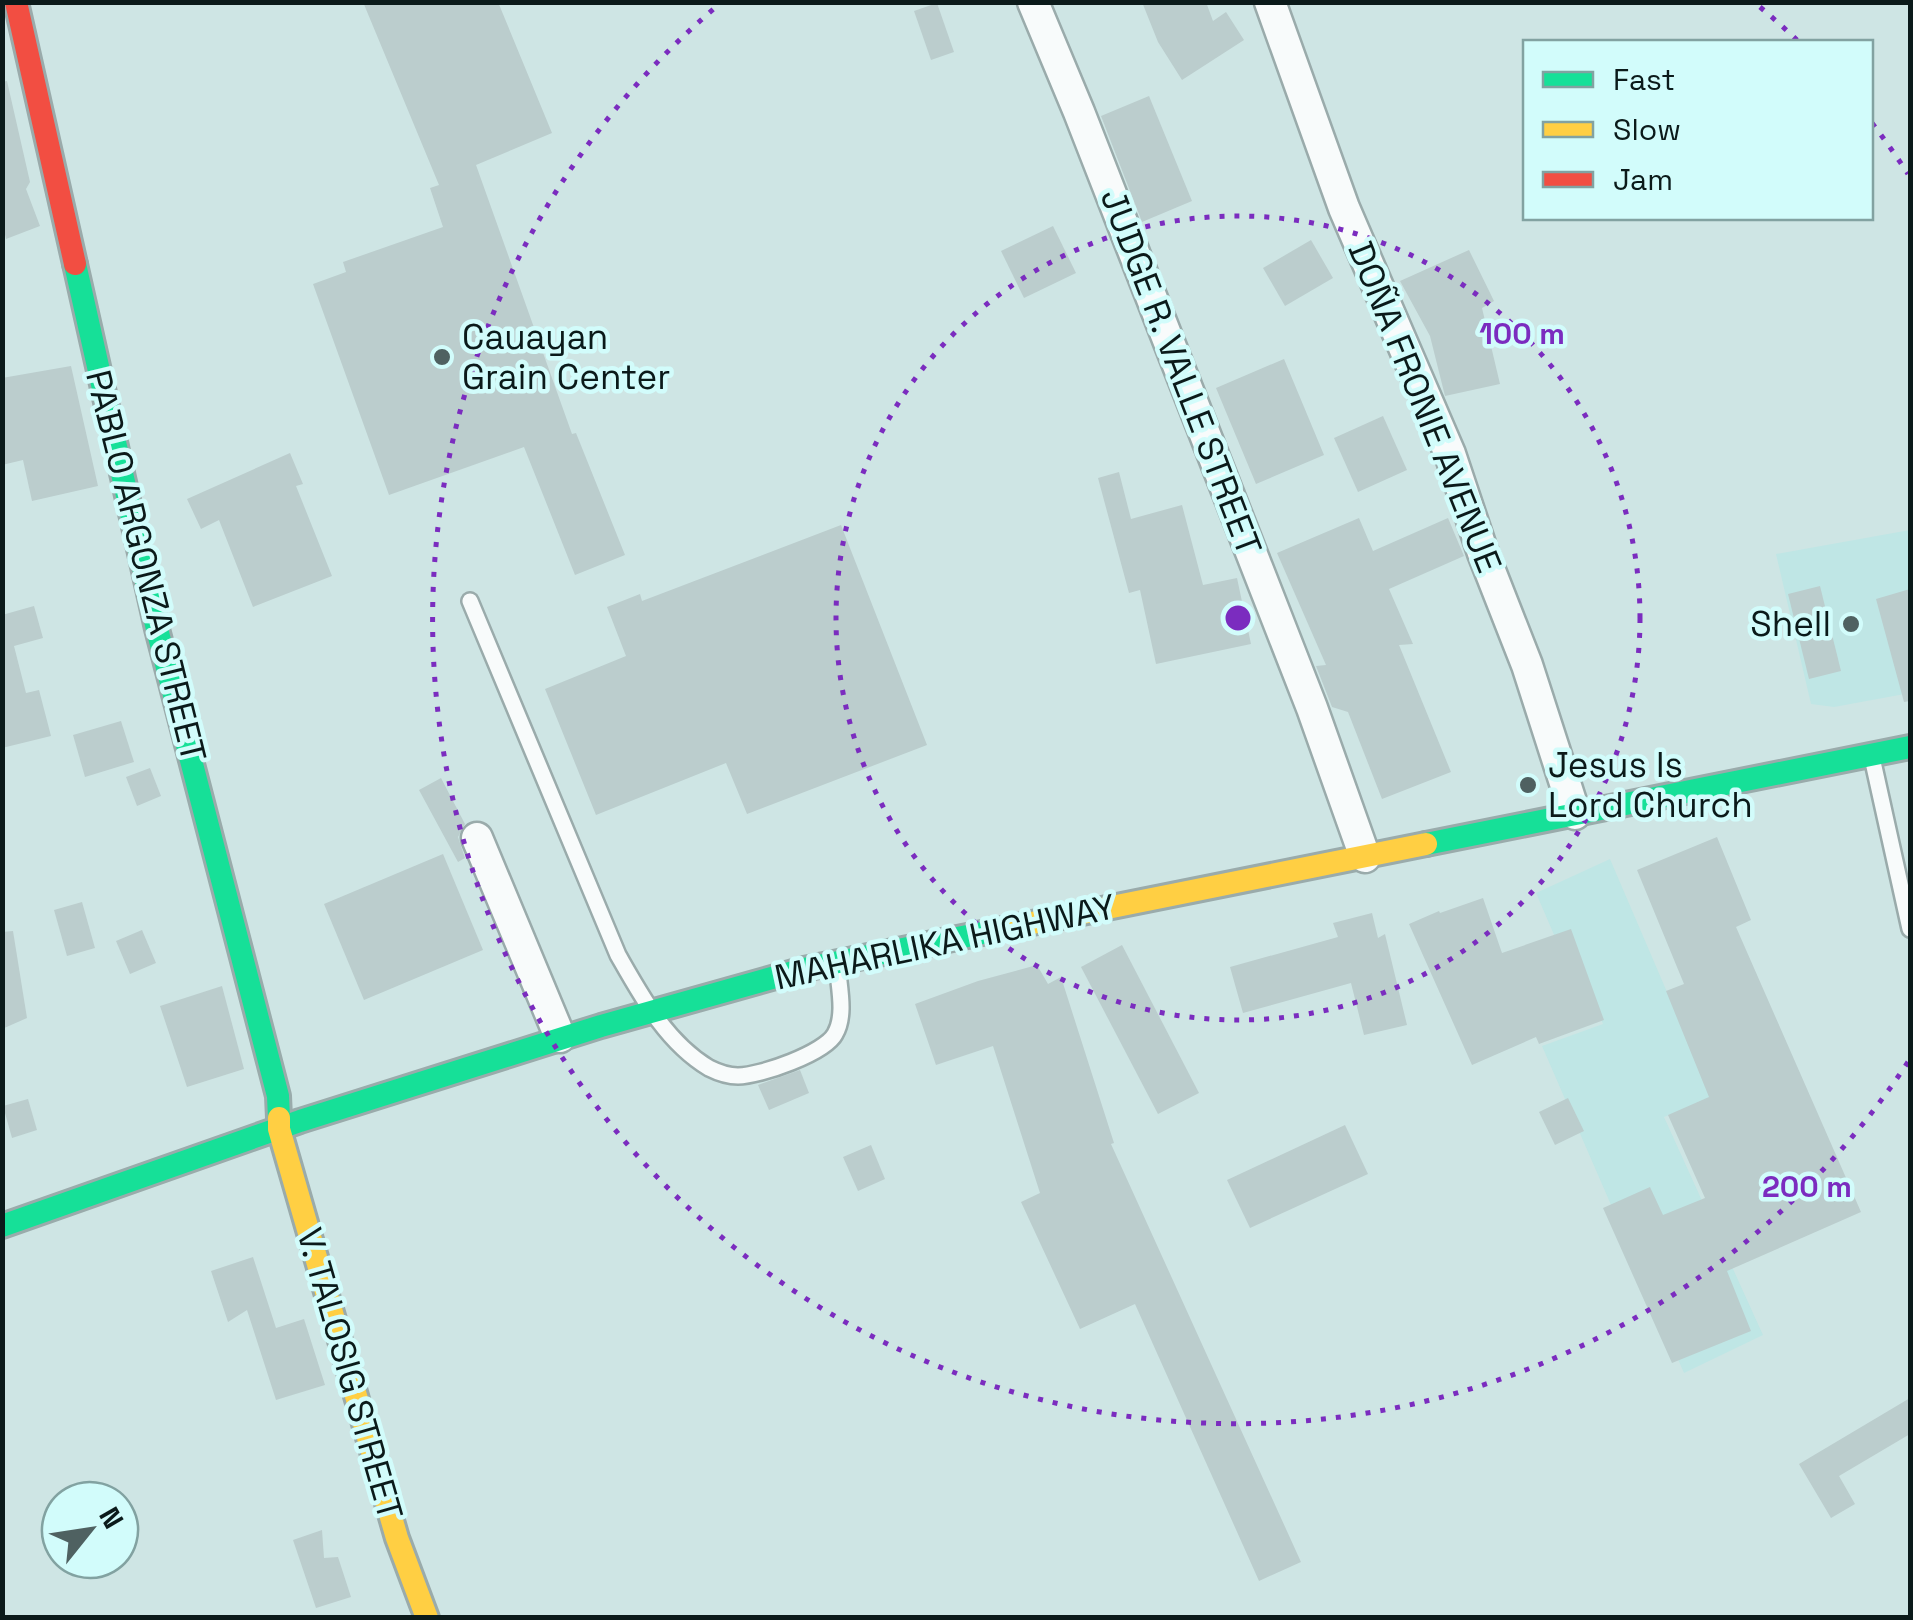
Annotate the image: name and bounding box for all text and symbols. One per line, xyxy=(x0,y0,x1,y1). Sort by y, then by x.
legend xyxy=(1523,40,1873,220)
text: Fast xyxy=(1613,60,1675,99)
text: Slow xyxy=(1613,110,1681,149)
text: Jam xyxy=(1613,160,1673,199)
street label: JUDGE R. VALLE STREET xyxy=(1091,182,1271,562)
street label: DOÑA FRONIE AVENUE xyxy=(1339,235,1511,579)
text: 100 m xyxy=(1479,314,1565,353)
place label: Cauayan Grain Center xyxy=(462,315,670,399)
marker: Cauayan Grain Center xyxy=(431,346,453,368)
street label: PABLO ARGONZA STREET xyxy=(76,366,216,766)
centre of rings xyxy=(1220,600,1256,636)
place label: Shell xyxy=(1750,602,1831,646)
marker: Shell xyxy=(1840,613,1862,635)
place label: Jesus Is Lord Church xyxy=(1548,743,1753,827)
marker: Jesus Is Lord Church xyxy=(1517,774,1539,796)
street label: MAHARLIKA HIGHWAY xyxy=(771,884,1119,1000)
text: 200 m xyxy=(1762,1167,1852,1206)
street label: V. TALOSIG STREET xyxy=(287,1223,413,1525)
north arrow xyxy=(40,1480,140,1580)
text: N xyxy=(91,1500,132,1535)

